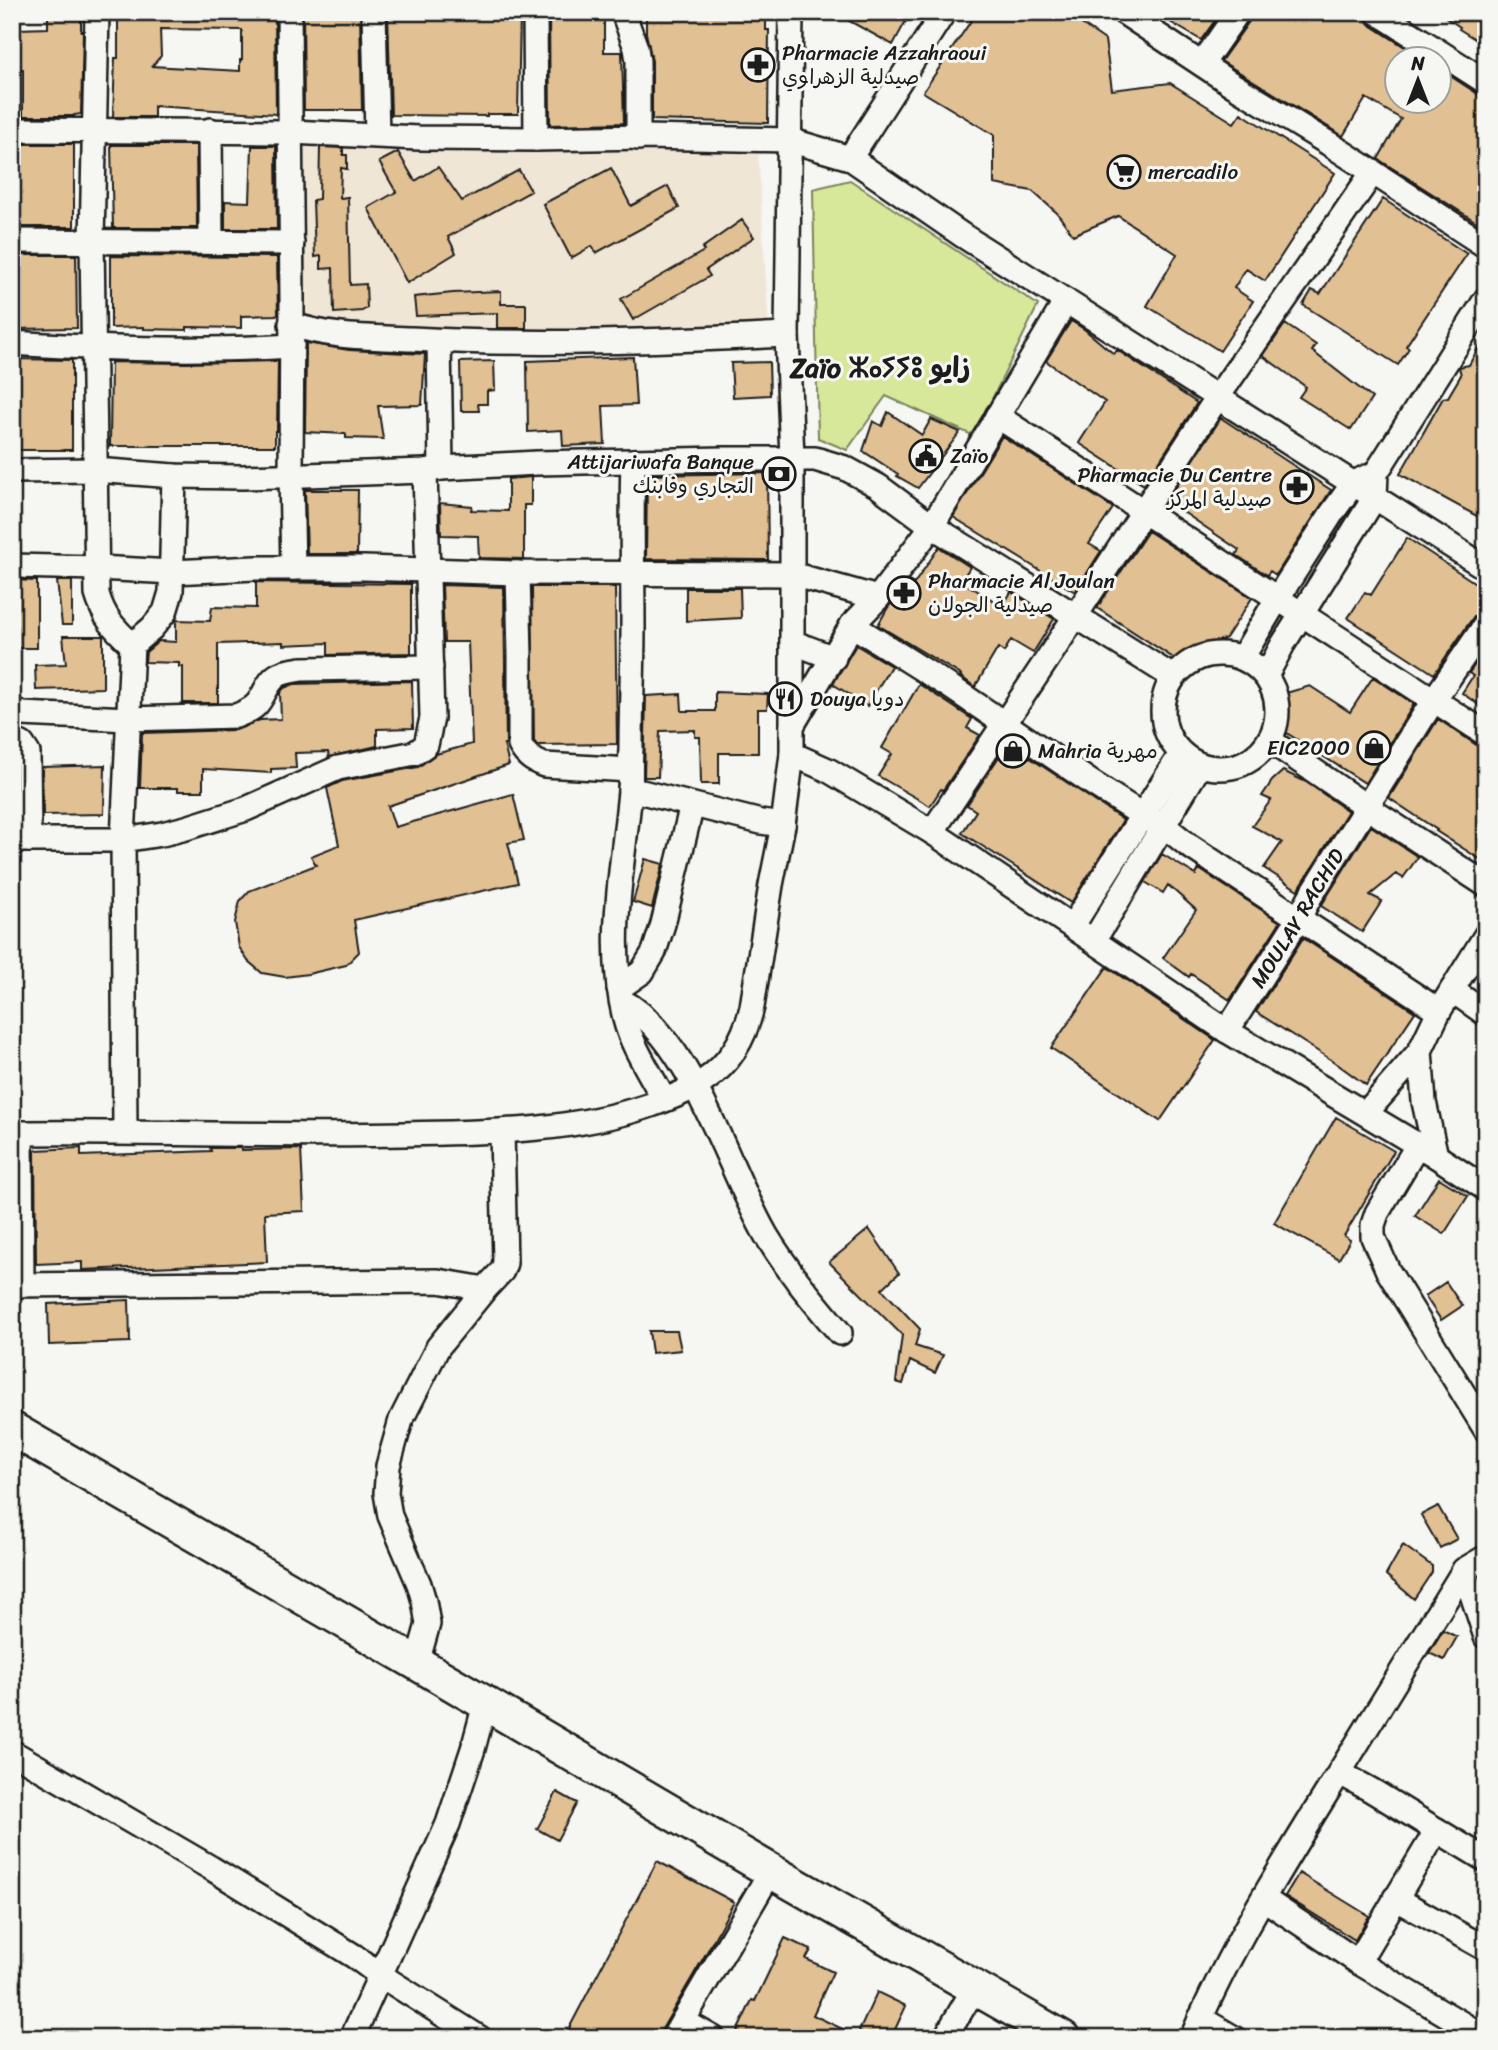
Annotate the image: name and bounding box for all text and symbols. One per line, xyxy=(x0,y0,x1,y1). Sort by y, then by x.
place label: Pharmacie Azzahraoui صيدلية الزهراوي xyxy=(782,34,987,96)
pharmacy icon: Pharmacie Azzahraoui صيدلية الزهراوي xyxy=(739,46,777,84)
north arrow xyxy=(1382,46,1452,116)
text: N xyxy=(1410,47,1425,80)
supermarket icon: mercadilo xyxy=(1105,153,1143,191)
place label: mercadilo xyxy=(1148,153,1238,191)
district label: Zaïo ⵣⴰⵢⵢⵓ زايو xyxy=(789,343,970,392)
public building icon: Zaïo xyxy=(907,437,945,475)
place label: Zaïo xyxy=(950,437,989,475)
place label: Attijariwafa Banque التجاري وفابنك xyxy=(567,443,754,505)
bank icon: Attijariwafa Banque التجاري وفابنك xyxy=(760,455,798,493)
place label: Pharmacie Du Centre صيدلية المركز xyxy=(1077,456,1272,518)
pharmacy icon: Pharmacie Du Centre صيدلية المركز xyxy=(1278,468,1316,506)
place label: Pharmacie Al Joulan صيدلية الجولان xyxy=(928,562,1115,624)
pharmacy icon: Pharmacie Al Joulan صيدلية الجولان xyxy=(885,574,923,612)
restaurant icon: Douya دويا xyxy=(766,680,804,718)
place label: Douya دويا xyxy=(810,680,904,718)
place label: EIC2000 xyxy=(1267,729,1350,767)
shop icon: EIC2000 xyxy=(1355,729,1393,767)
shop icon: Mahria مهرية xyxy=(994,732,1032,770)
place label: Mahria مهرية xyxy=(1038,732,1158,770)
street label: MOULAY RACHID xyxy=(1240,840,1355,996)

